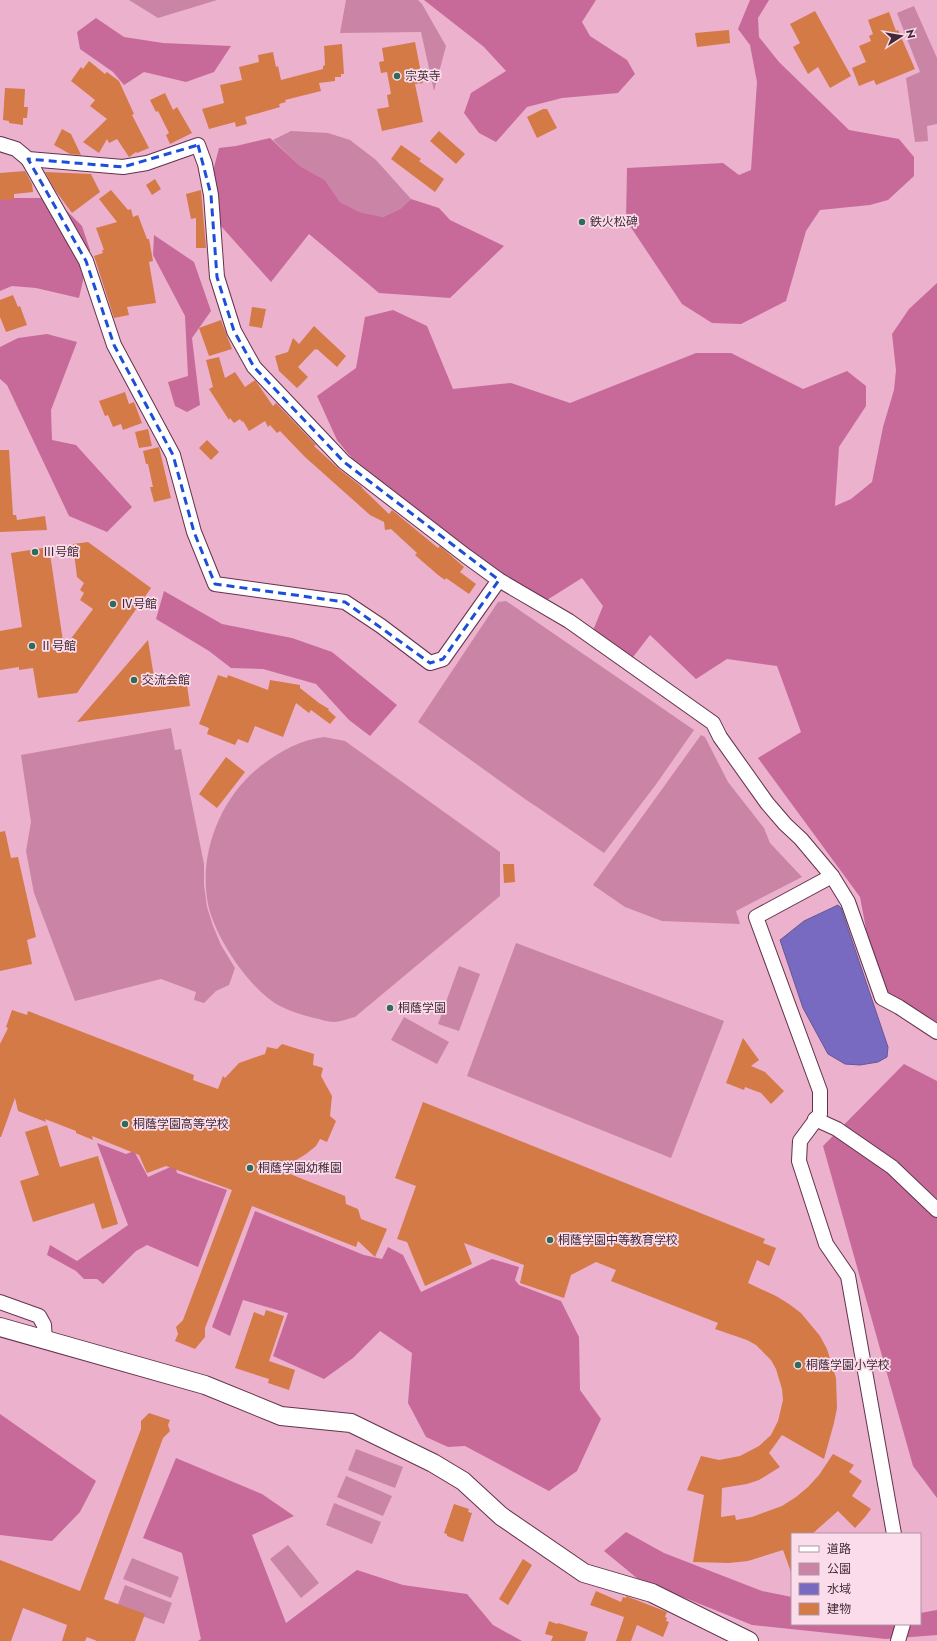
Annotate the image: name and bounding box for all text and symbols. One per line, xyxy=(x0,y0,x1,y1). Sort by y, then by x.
north arrow xyxy=(881,16,921,56)
text: N xyxy=(902,28,920,40)
place label: 宗英寺 xyxy=(405,67,441,85)
marker: 宗英寺 xyxy=(392,71,402,81)
place label: 鉄火松碑 xyxy=(590,213,638,231)
marker: 鉄火松碑 xyxy=(577,217,587,227)
place label: Ⅲ号館 xyxy=(43,543,79,561)
marker: Ⅲ号館 xyxy=(30,547,40,557)
place label: Ⅳ号館 xyxy=(121,595,157,613)
marker: Ⅳ号館 xyxy=(108,599,118,609)
place label: Ⅱ号館 xyxy=(40,637,76,655)
marker: Ⅱ号館 xyxy=(27,641,37,651)
place label: 交流会館 xyxy=(142,671,190,689)
marker: 交流会館 xyxy=(129,675,139,685)
place label: 桐蔭学園 xyxy=(398,999,446,1017)
marker: 桐蔭学園 xyxy=(385,1003,395,1013)
place label: 桐蔭学園高等学校 xyxy=(133,1115,229,1133)
marker: 桐蔭学園高等学校 xyxy=(120,1119,130,1129)
place label: 桐蔭学園幼稚園 xyxy=(258,1159,342,1177)
marker: 桐蔭学園幼稚園 xyxy=(245,1163,255,1173)
place label: 桐蔭学園中等教育学校 xyxy=(558,1231,678,1249)
marker: 桐蔭学園中等教育学校 xyxy=(545,1235,555,1245)
place label: 桐蔭学園小学校 xyxy=(806,1356,890,1374)
marker: 桐蔭学園小学校 xyxy=(793,1360,803,1370)
legend xyxy=(791,1533,921,1625)
text: 道路 xyxy=(827,1540,851,1558)
text: 公園 xyxy=(827,1560,851,1578)
text: 水域 xyxy=(827,1580,851,1598)
text: 建物 xyxy=(827,1600,851,1618)

